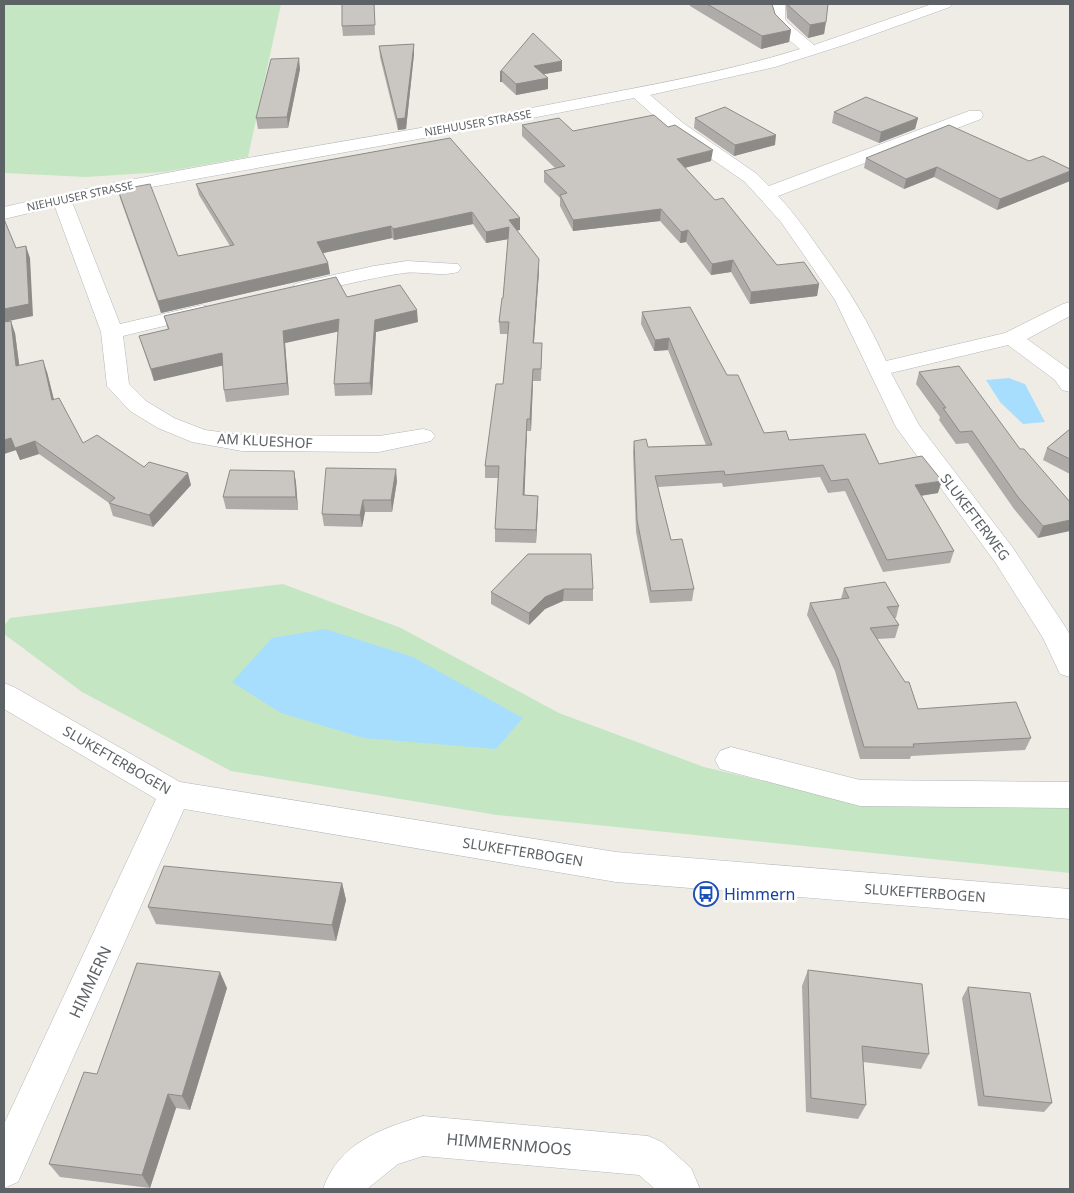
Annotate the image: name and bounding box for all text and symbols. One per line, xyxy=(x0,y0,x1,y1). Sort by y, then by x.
street label: NIEHUUSER STRASSE xyxy=(423,106,533,139)
street label: NIEHUUSER STRASSE xyxy=(25,177,135,214)
street label: AM KLUESHOF xyxy=(217,429,313,452)
street label: SLUKEFTERWEG xyxy=(936,469,1014,564)
street label: SLUKEFTERBOGEN xyxy=(60,721,175,798)
street label: SLUKEFTERBOGEN xyxy=(461,833,585,870)
street label: SLUKEFTERBOGEN xyxy=(864,879,986,906)
bus stop icon: Himmern xyxy=(693,881,719,907)
place label: Himmern xyxy=(724,883,795,905)
street label: HIMMERN xyxy=(64,942,116,1022)
street label: HIMMERNMOOS xyxy=(445,1128,573,1160)

